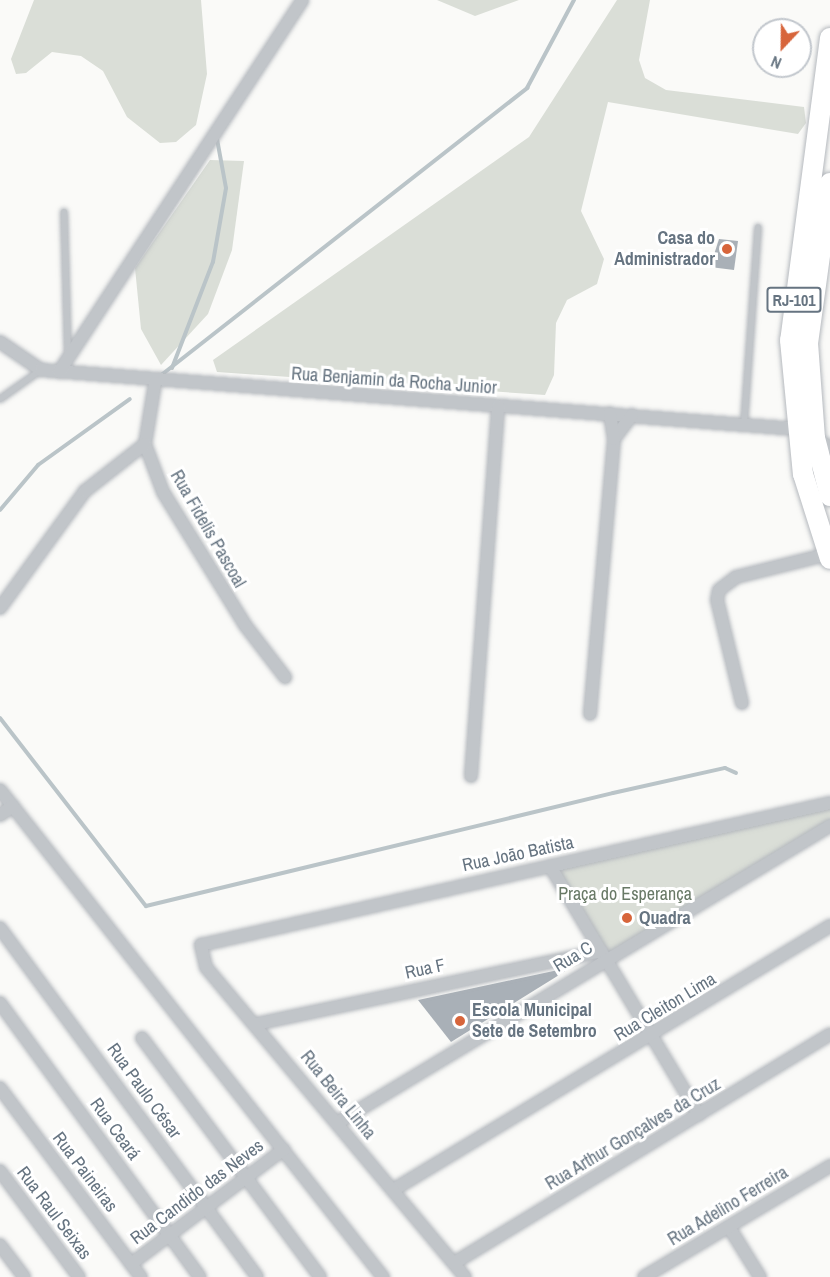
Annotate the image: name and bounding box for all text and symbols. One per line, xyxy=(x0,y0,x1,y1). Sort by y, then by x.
north arrow xyxy=(752,18,812,78)
text: N xyxy=(767,51,785,75)
place label: Casa do Administrador xyxy=(614,228,715,270)
marker: Casa do Administrador xyxy=(720,242,734,256)
road number: RJ-101 xyxy=(766,287,822,313)
street label: Rua Benjamin da Rocha Junior xyxy=(291,363,497,399)
street label: Rua Fidelis Pascoal xyxy=(166,466,250,592)
street label: Rua Joāo Batista xyxy=(460,832,576,876)
park label: Praça do Esperança xyxy=(558,883,692,905)
place label: Quadra xyxy=(639,907,691,929)
marker: Quadra xyxy=(620,911,634,925)
street label: Rua C xyxy=(550,937,596,977)
street label: Rua F xyxy=(403,954,447,984)
street label: Rua Cleiton Lima xyxy=(610,968,720,1046)
place label: Escola Municipal Sete de Setembro xyxy=(472,1000,597,1042)
marker: Escola Municipal Sete de Setembro xyxy=(453,1014,467,1028)
street label: Rua Paulo César xyxy=(102,1039,186,1143)
street label: Rua Beira Linha xyxy=(296,1046,380,1144)
street label: Rua Arthur Gonçalves da Cruz xyxy=(541,1073,725,1195)
street label: Rua Ceará xyxy=(85,1094,145,1164)
street label: Rua Paineiras xyxy=(48,1128,122,1216)
street label: Rua Candido das Neves xyxy=(126,1135,268,1249)
street label: Rua Adelino Ferreira xyxy=(664,1161,792,1251)
street label: Rua Raul Seixas xyxy=(12,1162,96,1264)

